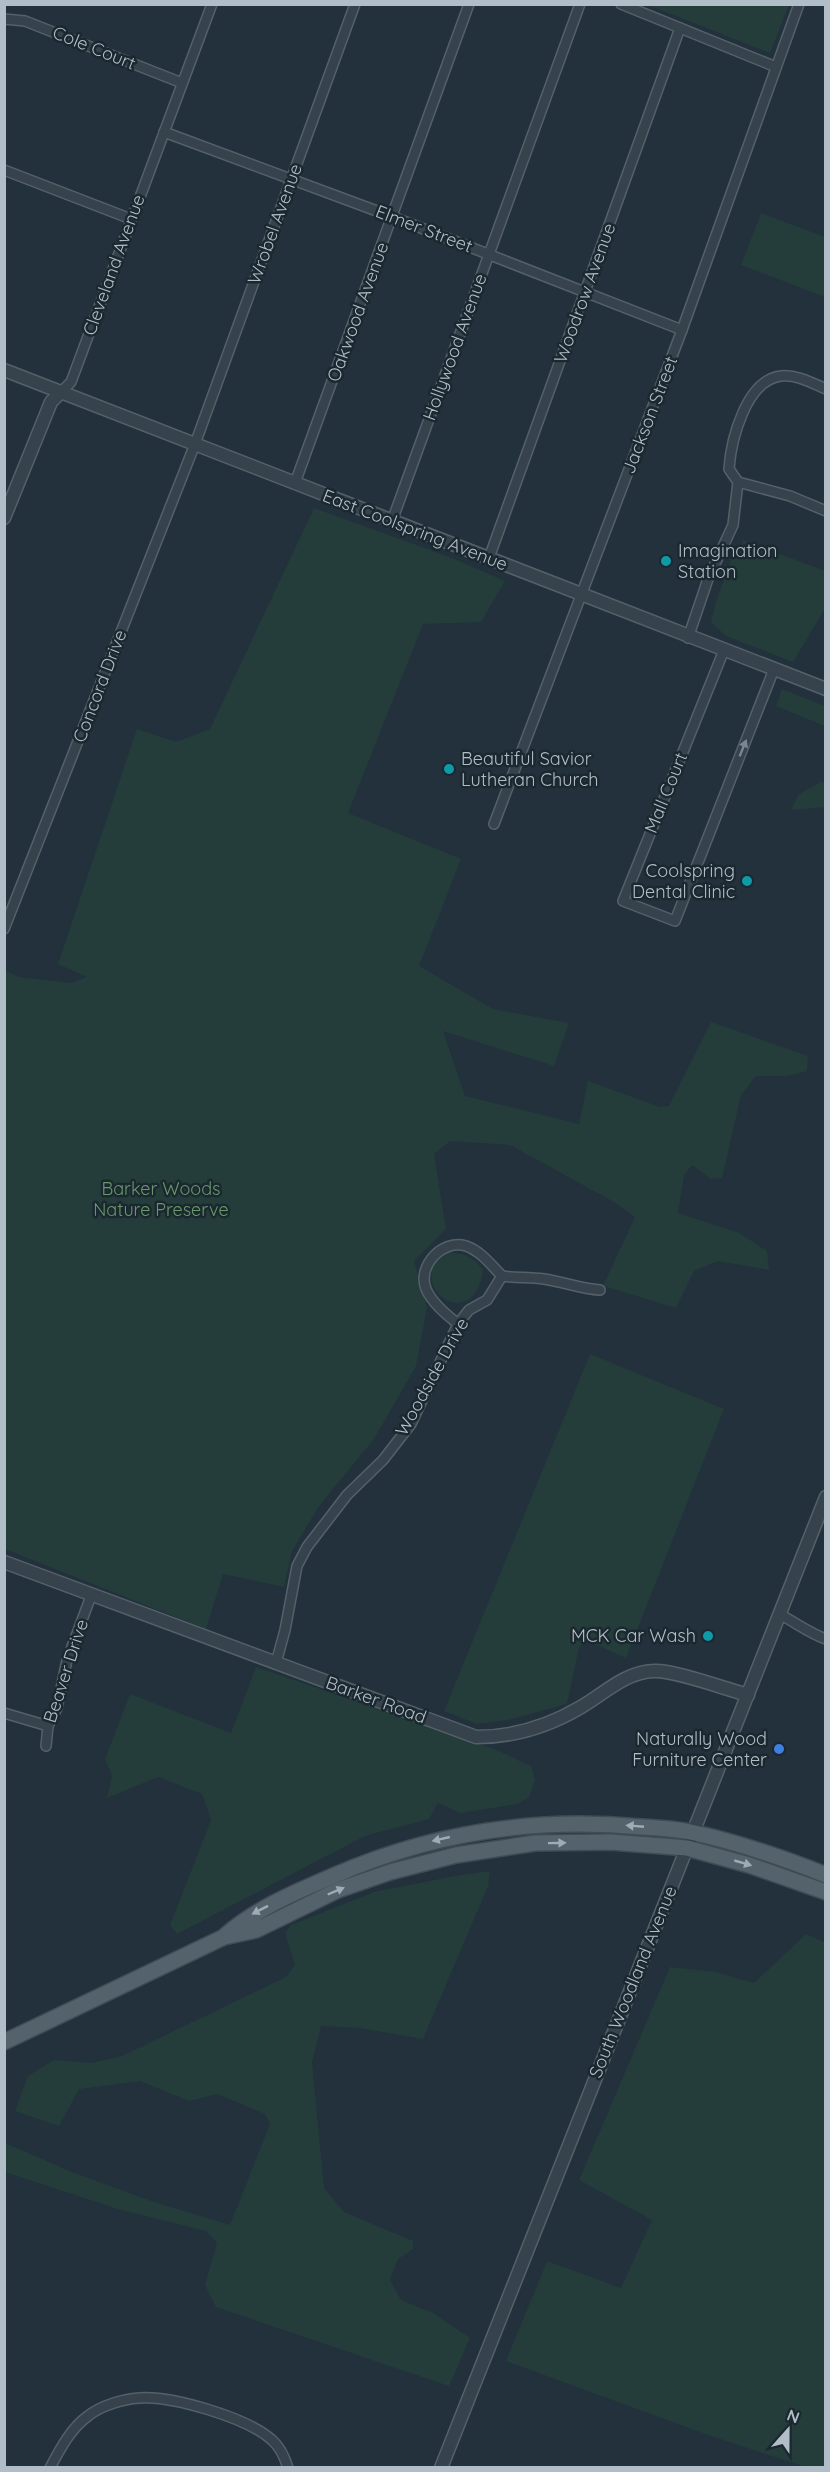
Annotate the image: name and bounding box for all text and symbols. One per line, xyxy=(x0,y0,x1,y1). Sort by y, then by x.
street label: Cole Court xyxy=(49,20,139,75)
street label: Wrobel Avenue xyxy=(242,160,307,287)
street label: Cleveland Avenue xyxy=(77,191,150,338)
street label: Elmer Street xyxy=(372,200,476,258)
street label: Woodrow Avenue xyxy=(549,220,621,366)
street label: Oakwood Avenue xyxy=(322,239,393,385)
street label: Hollywood Avenue xyxy=(417,270,492,423)
street label: Jackson Street xyxy=(617,353,682,477)
street label: East Coolspring Avenue xyxy=(319,484,511,575)
place label: Imagination Station xyxy=(678,539,777,583)
marker: Imagination Station xyxy=(659,554,673,568)
street label: Concord Drive xyxy=(67,626,132,745)
one-way arrow xyxy=(739,739,748,757)
place label: Beautiful Savior Lutheran Church xyxy=(461,747,599,791)
street label: Mall Court xyxy=(639,749,692,836)
marker: Beautiful Savior Lutheran Church xyxy=(442,762,456,776)
place label: Coolspring Dental Clinic xyxy=(632,859,735,903)
marker: Coolspring Dental Clinic xyxy=(740,874,754,888)
park label: Barker Woods Nature Preserve xyxy=(93,1177,229,1221)
street label: Woodside Drive xyxy=(390,1314,473,1440)
street label: Beaver Drive xyxy=(38,1616,93,1725)
place label: MCK Car Wash xyxy=(571,1624,696,1647)
marker: MCK Car Wash xyxy=(701,1629,715,1643)
street label: Barker Road xyxy=(323,1671,430,1728)
place label: Naturally Wood Furniture Center xyxy=(632,1727,767,1771)
marker: Naturally Wood Furniture Center xyxy=(772,1742,786,1756)
one-way arrow xyxy=(625,1821,644,1831)
one-way arrow xyxy=(432,1835,450,1845)
one-way arrow xyxy=(548,1838,567,1847)
one-way arrow xyxy=(734,1859,752,1868)
street label: South Woodland Avenue xyxy=(583,1882,682,2081)
one-way arrow xyxy=(327,1887,344,1896)
one-way arrow xyxy=(251,1905,268,1915)
north arrow xyxy=(758,2400,818,2460)
text: N xyxy=(784,2405,802,2427)

